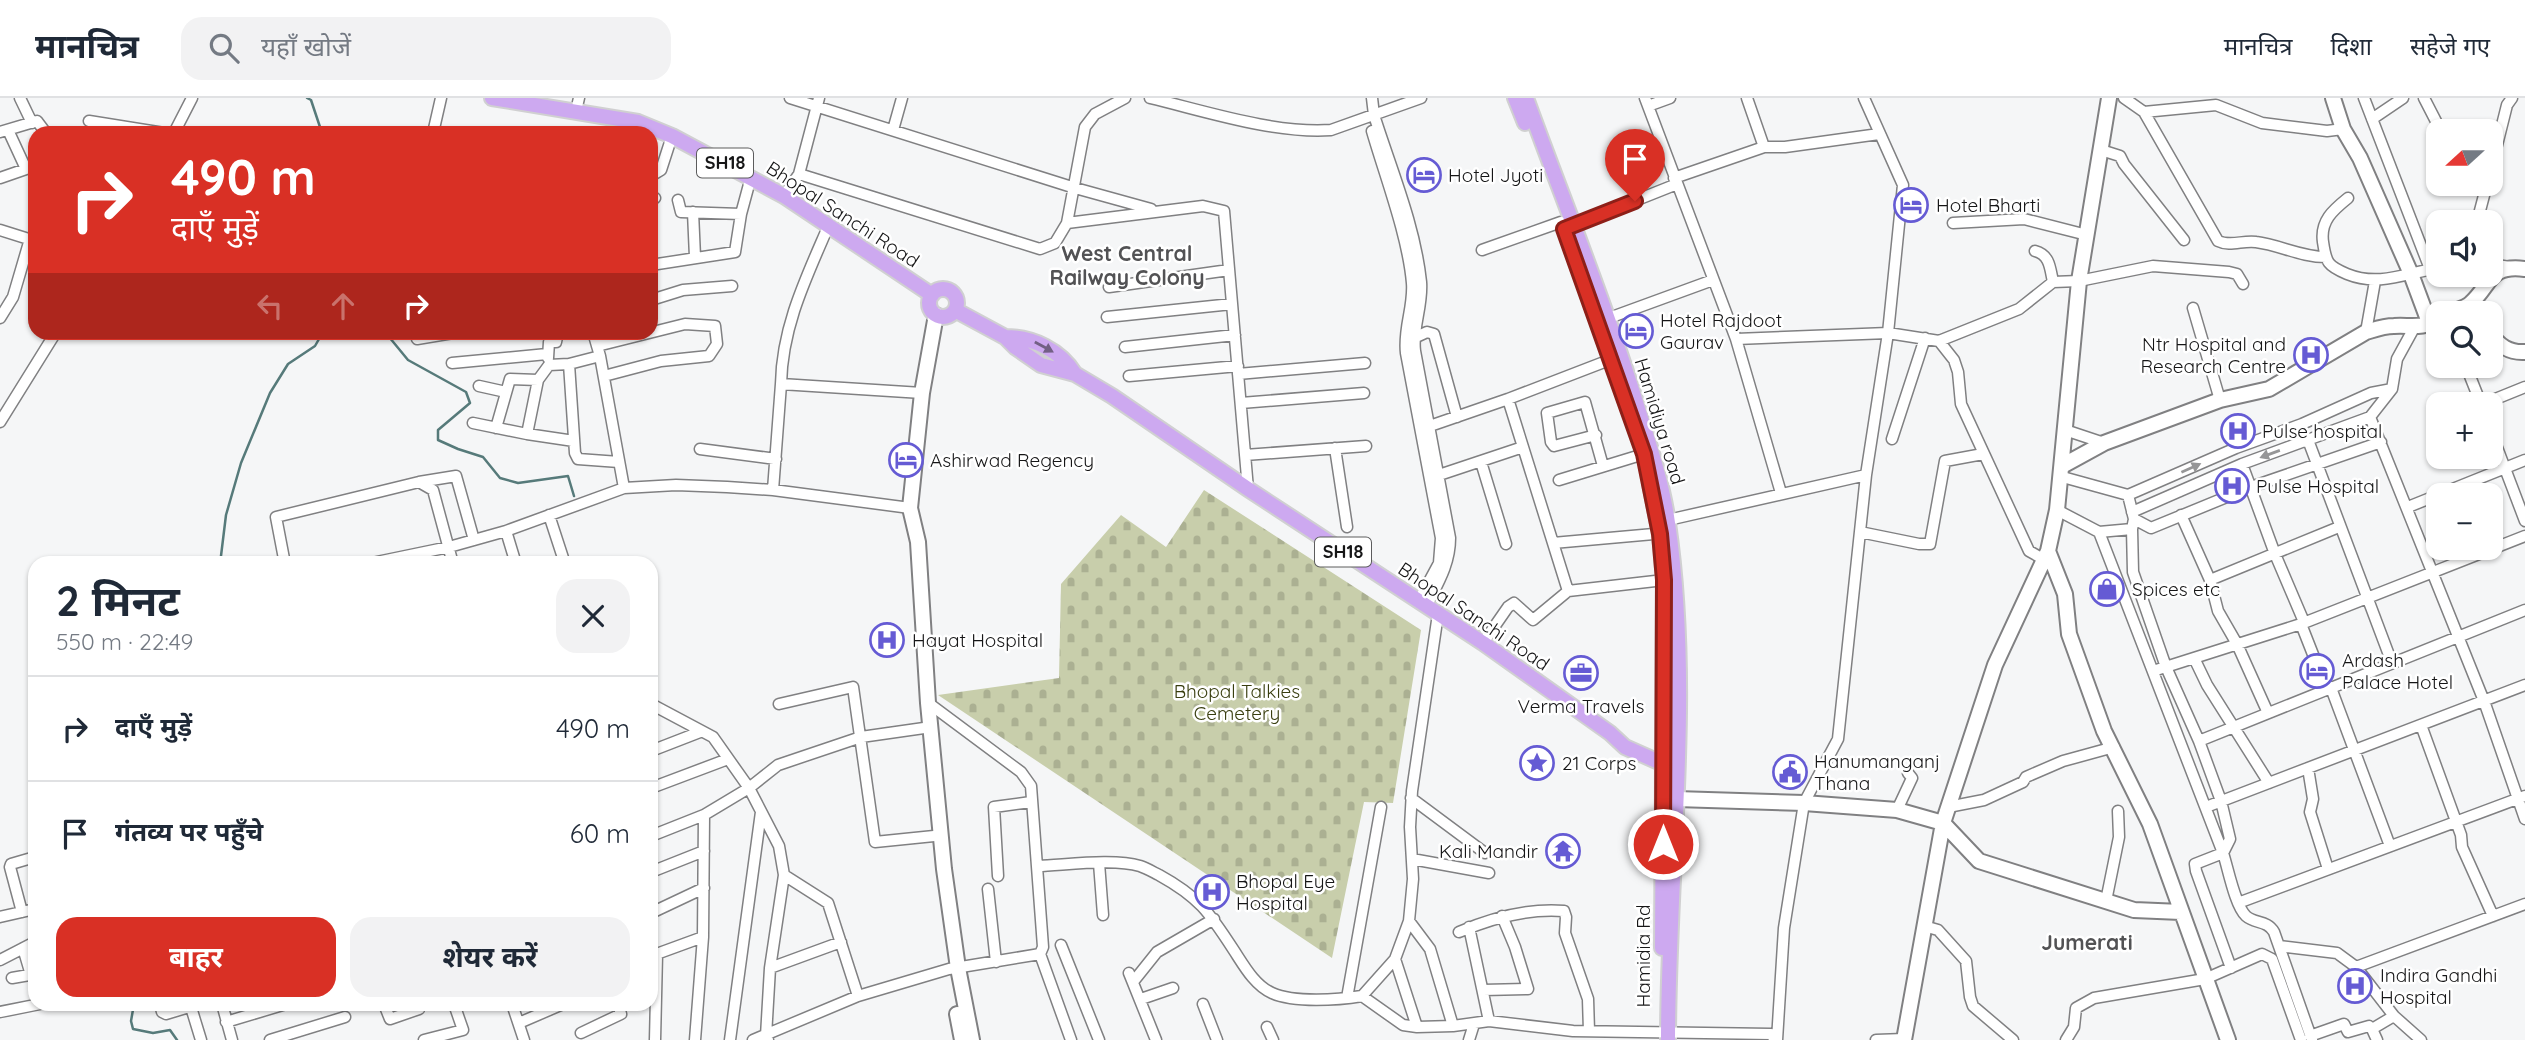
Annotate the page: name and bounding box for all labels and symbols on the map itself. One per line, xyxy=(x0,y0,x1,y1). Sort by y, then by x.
north arrow xyxy=(2426,119,2502,196)
pin xyxy=(1605,129,1665,201)
road number: SH18 xyxy=(697,149,753,178)
street label: Bhopal Sanchi Road xyxy=(762,156,924,272)
hotel icon: Hotel Jyoti xyxy=(1405,156,1443,194)
place label: Hotel Jyoti xyxy=(1448,163,1543,187)
hotel icon: Hotel Bharti xyxy=(1892,186,1930,224)
place label: Hotel Bharti xyxy=(1936,193,2040,217)
district label: West Central Railway Colony xyxy=(1049,240,1205,290)
place label: Hotel Rajdoot Gaurav xyxy=(1660,308,1782,354)
hotel icon: Hotel Rajdoot Gaurav xyxy=(1617,312,1655,350)
place label: Ntr Hospital and Research Centre xyxy=(2140,332,2286,378)
hospital icon: Ntr Hospital and Research Centre xyxy=(2292,336,2330,374)
one-way arrow xyxy=(1035,341,1054,353)
street label: Hamidiya road xyxy=(1629,355,1691,487)
hospital icon: Pulse hospital xyxy=(2219,412,2257,450)
place label: Pulse hospital xyxy=(2262,419,2382,443)
hotel icon: Ashirwad Regency xyxy=(887,441,925,479)
place label: Ashirwad Regency xyxy=(930,448,1094,472)
one-way arrow xyxy=(2260,449,2281,460)
one-way arrow xyxy=(2181,462,2202,473)
hospital icon: Pulse Hospital xyxy=(2213,467,2251,505)
place label: Pulse Hospital xyxy=(2256,474,2379,498)
road number: SH18 xyxy=(1315,538,1371,566)
street label: Bhopal Sanchi Road xyxy=(1394,556,1554,676)
shop icon: Spices etc xyxy=(2088,570,2126,608)
place label: Spices etc xyxy=(2132,577,2220,601)
hospital icon: Hayat Hospital xyxy=(868,621,906,659)
place label: Hayat Hospital xyxy=(912,628,1043,652)
place label: Ardash Palace Hotel xyxy=(2342,648,2453,694)
hotel icon: Ardash Palace Hotel xyxy=(2298,652,2336,690)
office icon: Verma Travels xyxy=(1562,654,1600,692)
park label: Bhopal Talkies Cemetery xyxy=(1174,679,1300,725)
place label: Verma Travels xyxy=(1518,694,1645,718)
place icon: 21 Corps xyxy=(1518,744,1556,782)
place label: Hanumanganj Thana xyxy=(1814,749,1940,795)
place label: 21 Corps xyxy=(1562,751,1636,775)
public building icon: Hanumanganj Thana xyxy=(1771,753,1809,791)
position arrow xyxy=(1626,807,1700,881)
temple icon: Kali Mandir xyxy=(1544,832,1582,870)
place label: Kali Mandir xyxy=(1439,839,1539,863)
place label: Bhopal Eye Hospital xyxy=(1236,869,1335,915)
hospital icon: Bhopal Eye Hospital xyxy=(1193,873,1231,911)
street label: Hamidia Rd xyxy=(1631,904,1655,1008)
district label: Jumerati xyxy=(2041,929,2133,955)
place label: Indira Gandhi Hospital xyxy=(2380,963,2497,1009)
hospital icon: Indira Gandhi Hospital xyxy=(2336,967,2374,1005)

